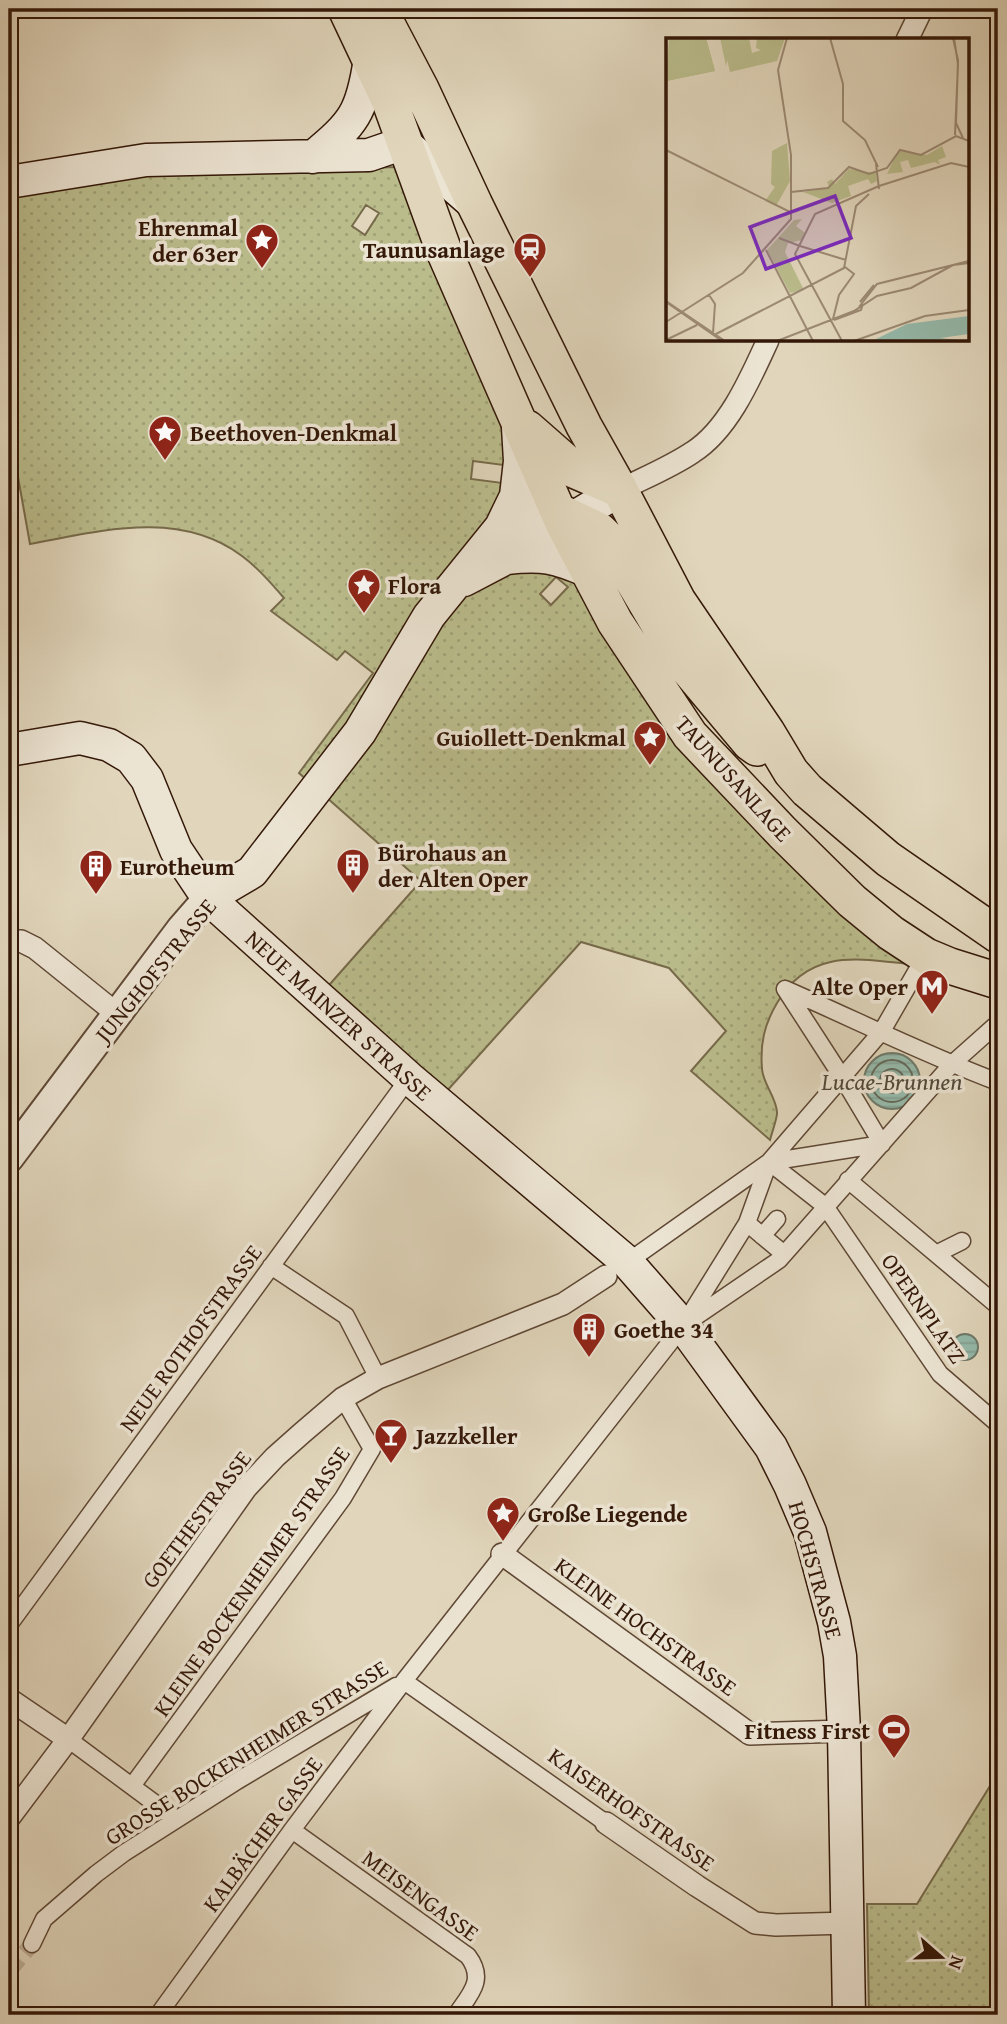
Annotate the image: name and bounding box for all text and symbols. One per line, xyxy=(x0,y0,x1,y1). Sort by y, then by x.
inset map xyxy=(666,38,968,341)
place label: Ehrenmal der 63er xyxy=(138,211,238,270)
place icon: Ehrenmal der 63er xyxy=(243,221,281,270)
station icon: Taunusanlage xyxy=(511,230,549,279)
place label: Taunusanlage xyxy=(363,233,505,266)
place icon: Beethoven-Denkmal xyxy=(146,413,184,462)
place label: Beethoven-Denkmal xyxy=(190,416,397,449)
place icon: Flora xyxy=(345,566,383,615)
place label: Flora xyxy=(388,569,442,602)
street label: TAUNUSANLAGE xyxy=(668,707,800,849)
place icon: Guiollett-Denkmal xyxy=(631,718,669,767)
place label: Guiollett-Denkmal xyxy=(437,721,626,754)
place label: Bürohaus an der Alten Oper xyxy=(378,836,528,895)
building icon: Bürohaus an der Alten Oper xyxy=(334,846,372,895)
building icon: Eurotheum xyxy=(77,847,115,896)
place label: Eurotheum xyxy=(120,850,235,883)
street label: JUNGHOFSTRASSE xyxy=(85,891,223,1051)
street label: NEUE MAINZER STRASSE xyxy=(238,922,440,1108)
metro station icon: Alte Oper xyxy=(913,967,951,1016)
place label: Alte Oper xyxy=(812,970,908,1003)
water label: Lucae-Brunnen xyxy=(821,1064,962,1099)
street label: NEUE ROTHOFSTRASSE xyxy=(111,1237,269,1439)
street label: OPERNPLATZ xyxy=(874,1246,974,1370)
building icon: Goethe 34 xyxy=(570,1310,608,1359)
place label: Goethe 34 xyxy=(614,1313,714,1346)
bar icon: Jazzkeller xyxy=(372,1416,410,1465)
place label: Jazzkeller xyxy=(412,1419,518,1452)
street label: KLEINE BOCKENHEIMER STRASSE xyxy=(145,1439,357,1723)
street label: GOETHESTRASSE xyxy=(133,1443,259,1595)
place icon: Große Liegende xyxy=(484,1494,522,1543)
place label: Große Liegende xyxy=(528,1497,688,1530)
street label: HOCHSTRASSE xyxy=(781,1497,851,1643)
street label: KLEINE HOCHSTRASSE xyxy=(548,1549,744,1703)
street label: GROSSE BOCKENHEIMER STRASSE xyxy=(98,1651,394,1853)
sports icon: Fitness First xyxy=(875,1711,913,1760)
place label: Fitness First xyxy=(744,1714,870,1747)
street label: KAISERHOFSTRASSE xyxy=(542,1739,722,1879)
street label: KALBÄCHER GASSE xyxy=(194,1749,330,1919)
street label: MEISENGASSE xyxy=(356,1841,486,1949)
north arrow xyxy=(906,1923,976,1993)
text: N xyxy=(942,1952,972,1974)

